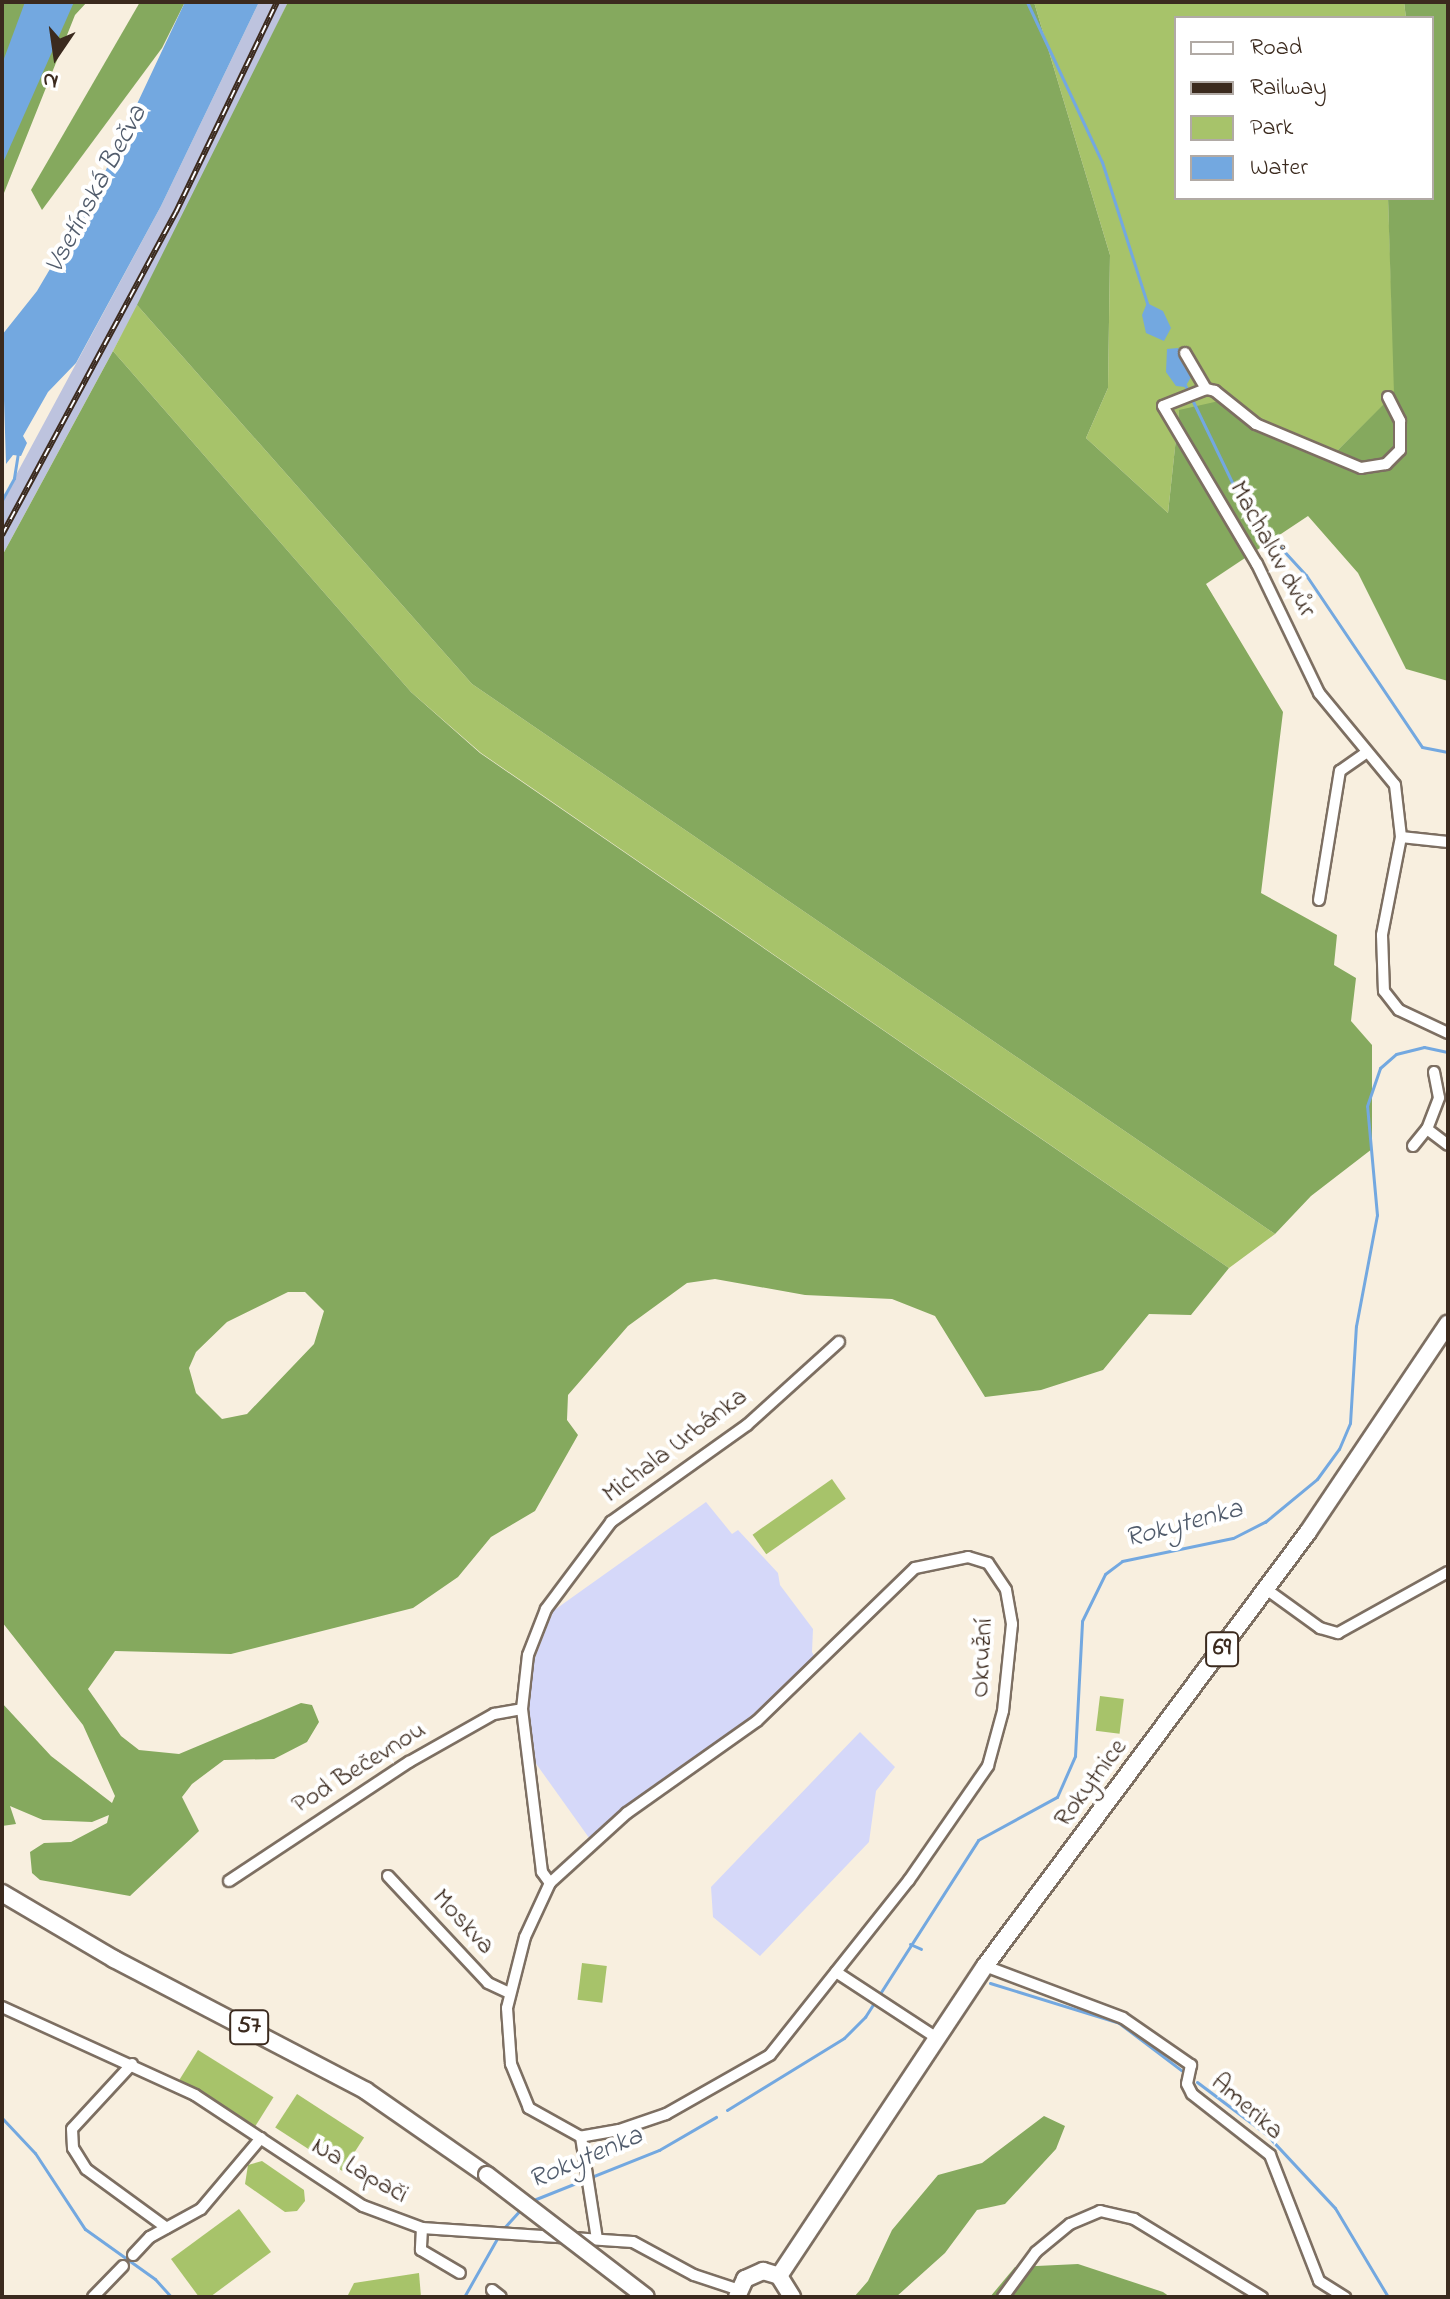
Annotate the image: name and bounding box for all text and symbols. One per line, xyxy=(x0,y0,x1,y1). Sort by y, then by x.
north arrow xyxy=(16,16,96,96)
legend xyxy=(1174,16,1434,200)
text: Road xyxy=(1250,31,1302,66)
text: N xyxy=(40,62,61,97)
text: Railway xyxy=(1250,71,1327,106)
water label: Vsetínská Bečva xyxy=(39,100,155,280)
text: Park xyxy=(1250,111,1293,146)
text: Water xyxy=(1250,151,1308,186)
street label: Machalův dvůr xyxy=(1221,476,1321,624)
street label: Michala Urbánka xyxy=(598,1383,754,1511)
water label: Rokytenka xyxy=(1122,1493,1246,1557)
street label: Okružní xyxy=(966,1617,1002,1699)
road number: 69 xyxy=(1204,1629,1240,1669)
street label: Pod Bečevnou xyxy=(287,1716,433,1822)
street label: Rokytnice xyxy=(1049,1734,1135,1834)
street label: Moskva xyxy=(424,1884,500,1962)
road number: 57 xyxy=(229,2007,269,2047)
street label: Amerika xyxy=(1203,2068,1289,2148)
water label: Rokytenka xyxy=(524,2120,648,2198)
street label: Na Lapači xyxy=(305,2132,413,2212)

